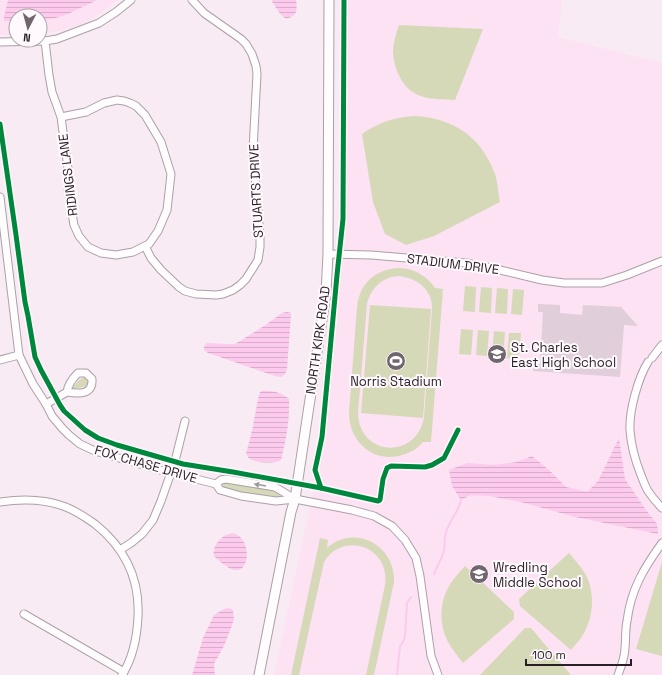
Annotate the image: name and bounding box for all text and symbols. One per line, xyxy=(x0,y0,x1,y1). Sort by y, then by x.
north arrow xyxy=(8,8,48,48)
text: N xyxy=(23,31,31,45)
street label: RIDINGS LANE xyxy=(55,133,81,217)
street label: STUARTS DRIVE xyxy=(245,144,267,238)
street label: STADIUM DRIVE xyxy=(406,250,500,278)
street label: NORTH KIRK ROAD xyxy=(302,285,334,395)
place label: St. Charles East High School xyxy=(511,339,616,371)
school or university icon: St. Charles East High School xyxy=(486,343,508,365)
sports icon: Norris Stadium xyxy=(385,350,407,372)
place label: Norris Stadium xyxy=(350,373,442,390)
street label: FOX CHASE DRIVE xyxy=(93,441,199,487)
one-way arrow xyxy=(254,482,266,488)
place label: Wredling Middle School xyxy=(493,559,581,591)
school or university icon: Wredling Middle School xyxy=(468,563,490,585)
scale bar xyxy=(526,641,631,667)
text: 100 m xyxy=(532,647,566,663)

